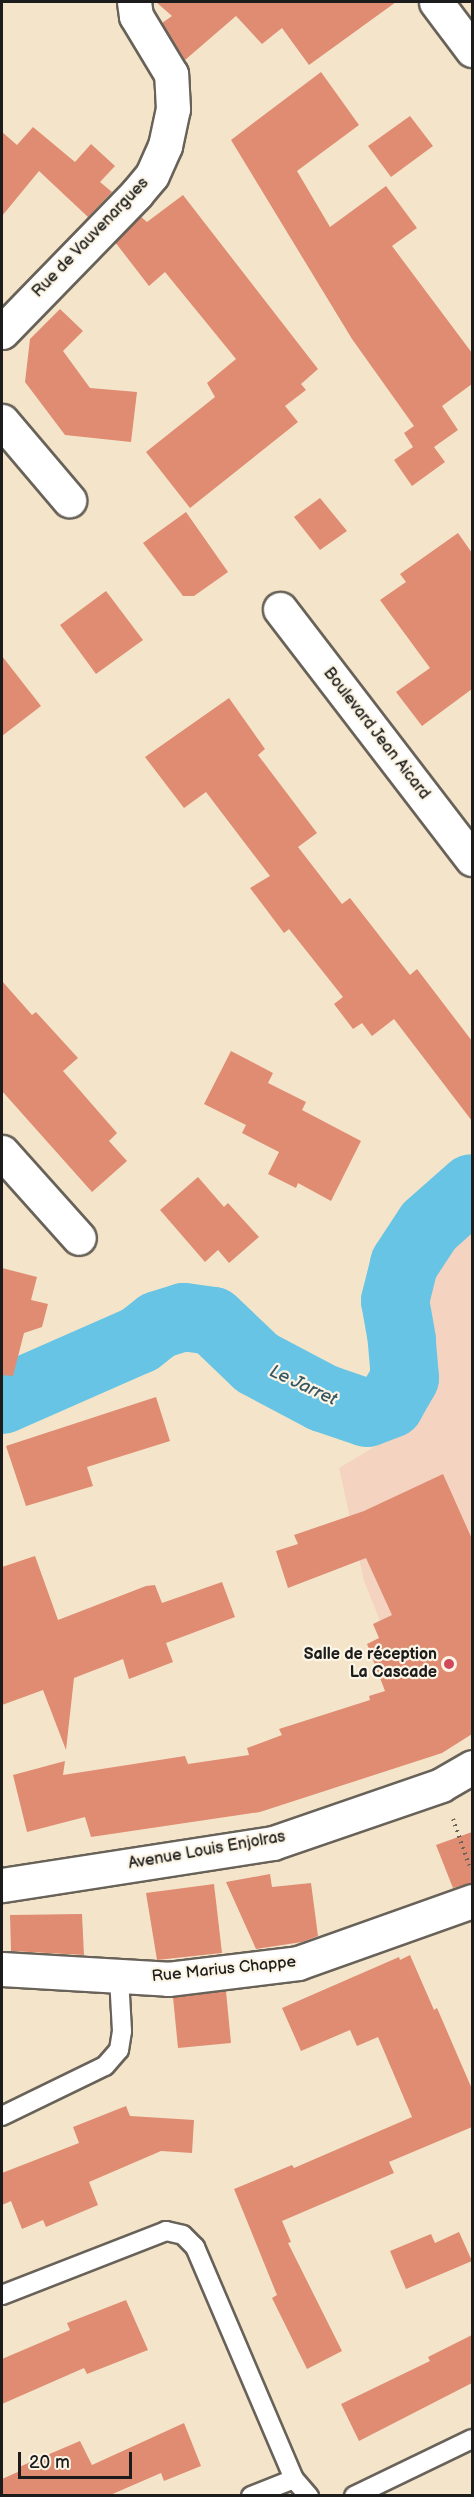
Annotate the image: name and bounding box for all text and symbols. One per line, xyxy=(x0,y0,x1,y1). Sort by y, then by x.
street label: Rue de Vauvenargues xyxy=(29,174,153,302)
street label: Boulevard Jean Aicard xyxy=(318,664,434,804)
water label: Le Jarret xyxy=(265,1361,341,1411)
place label: Salle de réception La Cascade xyxy=(304,1645,437,1683)
marker: Salle de réception La Cascade xyxy=(442,1657,456,1671)
street label: Avenue Louis Enjolras xyxy=(127,1828,287,1874)
street label: Rue Marius Chappe xyxy=(151,1953,297,1987)
scale bar xyxy=(21,2440,135,2478)
text: 20 m xyxy=(29,2452,70,2473)

